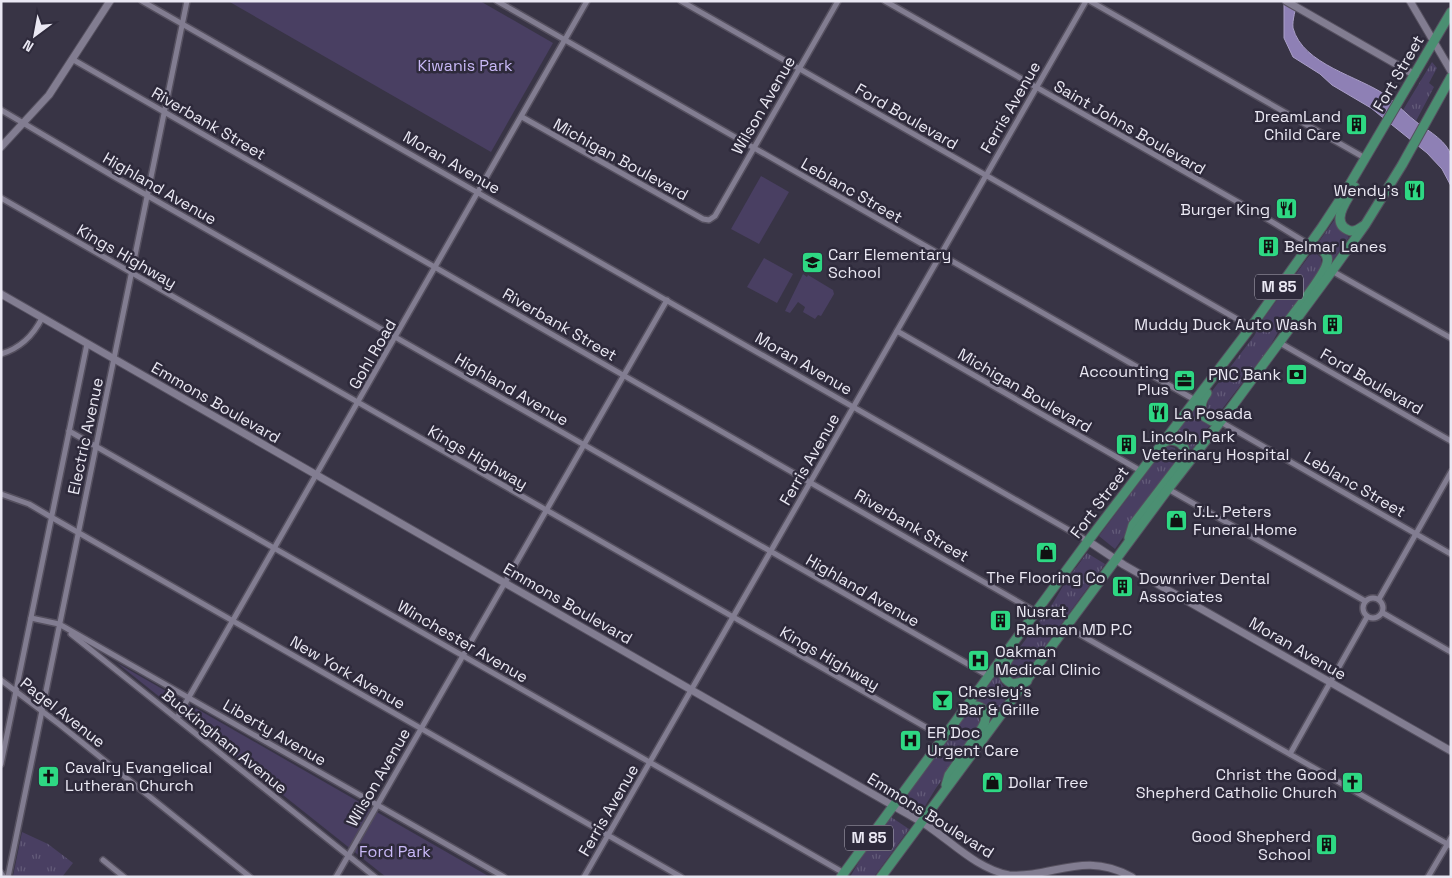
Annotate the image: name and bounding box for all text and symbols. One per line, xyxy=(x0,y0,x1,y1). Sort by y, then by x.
north arrow xyxy=(10,10,60,60)
street label: Fort Street xyxy=(1368,31,1429,115)
text: N xyxy=(19,36,37,56)
street label: Wilson Avenue xyxy=(727,52,800,158)
park label: Kiwanis Park xyxy=(417,55,513,76)
street label: Ferris Avenue xyxy=(976,57,1045,157)
street label: Saint Johns Boulevard xyxy=(1050,75,1210,180)
street label: Ford Boulevard xyxy=(851,78,962,154)
street label: Riverbank Street xyxy=(148,82,270,165)
place label: DreamLand Child Care xyxy=(1254,106,1341,145)
building icon: DreamLand Child Care xyxy=(1345,113,1369,137)
street label: Michigan Boulevard xyxy=(549,114,692,205)
street label: Moran Avenue xyxy=(399,126,504,199)
street label: Highland Avenue xyxy=(99,147,220,230)
street label: Leblanc Street xyxy=(797,153,906,228)
restaurant icon: Wendy's xyxy=(1403,178,1427,202)
place label: Wendy's xyxy=(1333,180,1399,201)
restaurant icon: Burger King xyxy=(1274,197,1298,221)
place label: Burger King xyxy=(1180,199,1270,220)
street label: Kings Highway xyxy=(73,219,181,294)
building icon: Belmar Lanes xyxy=(1256,234,1280,258)
place label: Belmar Lanes xyxy=(1284,236,1387,257)
place label: Carr Elementary School xyxy=(828,244,951,283)
school or university icon: Carr Elementary School xyxy=(800,251,824,275)
road number: M 85 xyxy=(1255,274,1303,300)
street label: Riverbank Street xyxy=(499,283,621,366)
building icon: Muddy Duck Auto Wash xyxy=(1321,312,1345,336)
place label: Muddy Duck Auto Wash xyxy=(1134,314,1317,335)
street label: Gohl Road xyxy=(344,315,401,393)
street label: Moran Avenue xyxy=(751,327,856,400)
street label: Michigan Boulevard xyxy=(954,343,1096,437)
street label: Ford Boulevard xyxy=(1316,343,1427,419)
street label: Highland Avenue xyxy=(451,348,572,431)
street label: Emmons Boulevard xyxy=(147,357,284,448)
place label: Accounting Plus xyxy=(1079,361,1169,400)
bank icon: PNC Bank xyxy=(1285,362,1309,386)
place label: PNC Bank xyxy=(1208,364,1281,385)
office icon: Accounting Plus xyxy=(1173,368,1197,392)
street label: Electric Avenue xyxy=(63,376,108,496)
restaurant icon: La Posada xyxy=(1146,401,1170,425)
place label: La Posada xyxy=(1174,403,1252,424)
street label: Ferris Avenue xyxy=(775,409,844,509)
street label: Kings Highway xyxy=(424,420,532,495)
place label: Lincoln Park Veterinary Hospital xyxy=(1142,426,1289,465)
building icon: Lincoln Park Veterinary Hospital xyxy=(1114,433,1138,457)
street label: Leblanc Street xyxy=(1300,447,1409,522)
street label: Fort Street xyxy=(1065,462,1133,542)
street label: Riverbank Street xyxy=(851,484,973,567)
place label: J.L. Peters Funeral Home xyxy=(1193,501,1297,540)
shop icon: J.L. Peters Funeral Home xyxy=(1165,508,1189,532)
shop icon: The Flooring Co xyxy=(1034,541,1058,565)
street label: Highland Avenue xyxy=(802,549,923,632)
street label: Emmons Boulevard xyxy=(499,558,636,649)
place label: The Flooring Co xyxy=(986,567,1106,588)
place label: Downriver Dental Associates xyxy=(1139,568,1270,607)
building icon: Downriver Dental Associates xyxy=(1111,575,1135,599)
street label: Winchester Avenue xyxy=(393,595,532,687)
place label: Nusrat Rahman MD P.C xyxy=(1016,601,1132,640)
building icon: Nusrat Rahman MD P.C xyxy=(988,608,1012,632)
street label: Moran Avenue xyxy=(1245,612,1350,685)
street label: Kings Highway xyxy=(776,621,884,696)
street label: New York Avenue xyxy=(286,631,409,714)
place label: Oakman Medical Clinic xyxy=(995,641,1101,680)
hospital icon: Oakman Medical Clinic xyxy=(967,648,991,672)
street label: Pagel Avenue xyxy=(16,673,110,752)
place label: Chesley's Bar & Grille xyxy=(958,681,1040,720)
street label: Buckingham Avenue xyxy=(158,684,292,799)
bar icon: Chesley's Bar & Grille xyxy=(930,688,954,712)
street label: Liberty Avenue xyxy=(219,694,330,771)
place label: ER Doc Urgent Care xyxy=(927,722,1019,761)
street label: Wilson Avenue xyxy=(342,724,415,830)
hospital icon: ER Doc Urgent Care xyxy=(899,729,923,753)
place label: Cavalry Evangelical Lutheran Church xyxy=(65,757,212,796)
street label: Ferris Avenue xyxy=(574,760,643,860)
church icon: Cavalry Evangelical Lutheran Church xyxy=(37,764,61,788)
place label: Christ the Good Shepherd Catholic Church xyxy=(1136,764,1337,803)
street label: Emmons Boulevard xyxy=(863,768,998,863)
shop icon: Dollar Tree xyxy=(980,770,1004,794)
church icon: Christ the Good Shepherd Catholic Church xyxy=(1341,771,1365,795)
place label: Dollar Tree xyxy=(1008,772,1088,793)
road number: M 85 xyxy=(845,826,893,850)
place label: Good Shepherd School xyxy=(1192,826,1311,865)
building icon: Good Shepherd School xyxy=(1315,833,1339,857)
park label: Ford Park xyxy=(359,841,431,862)

